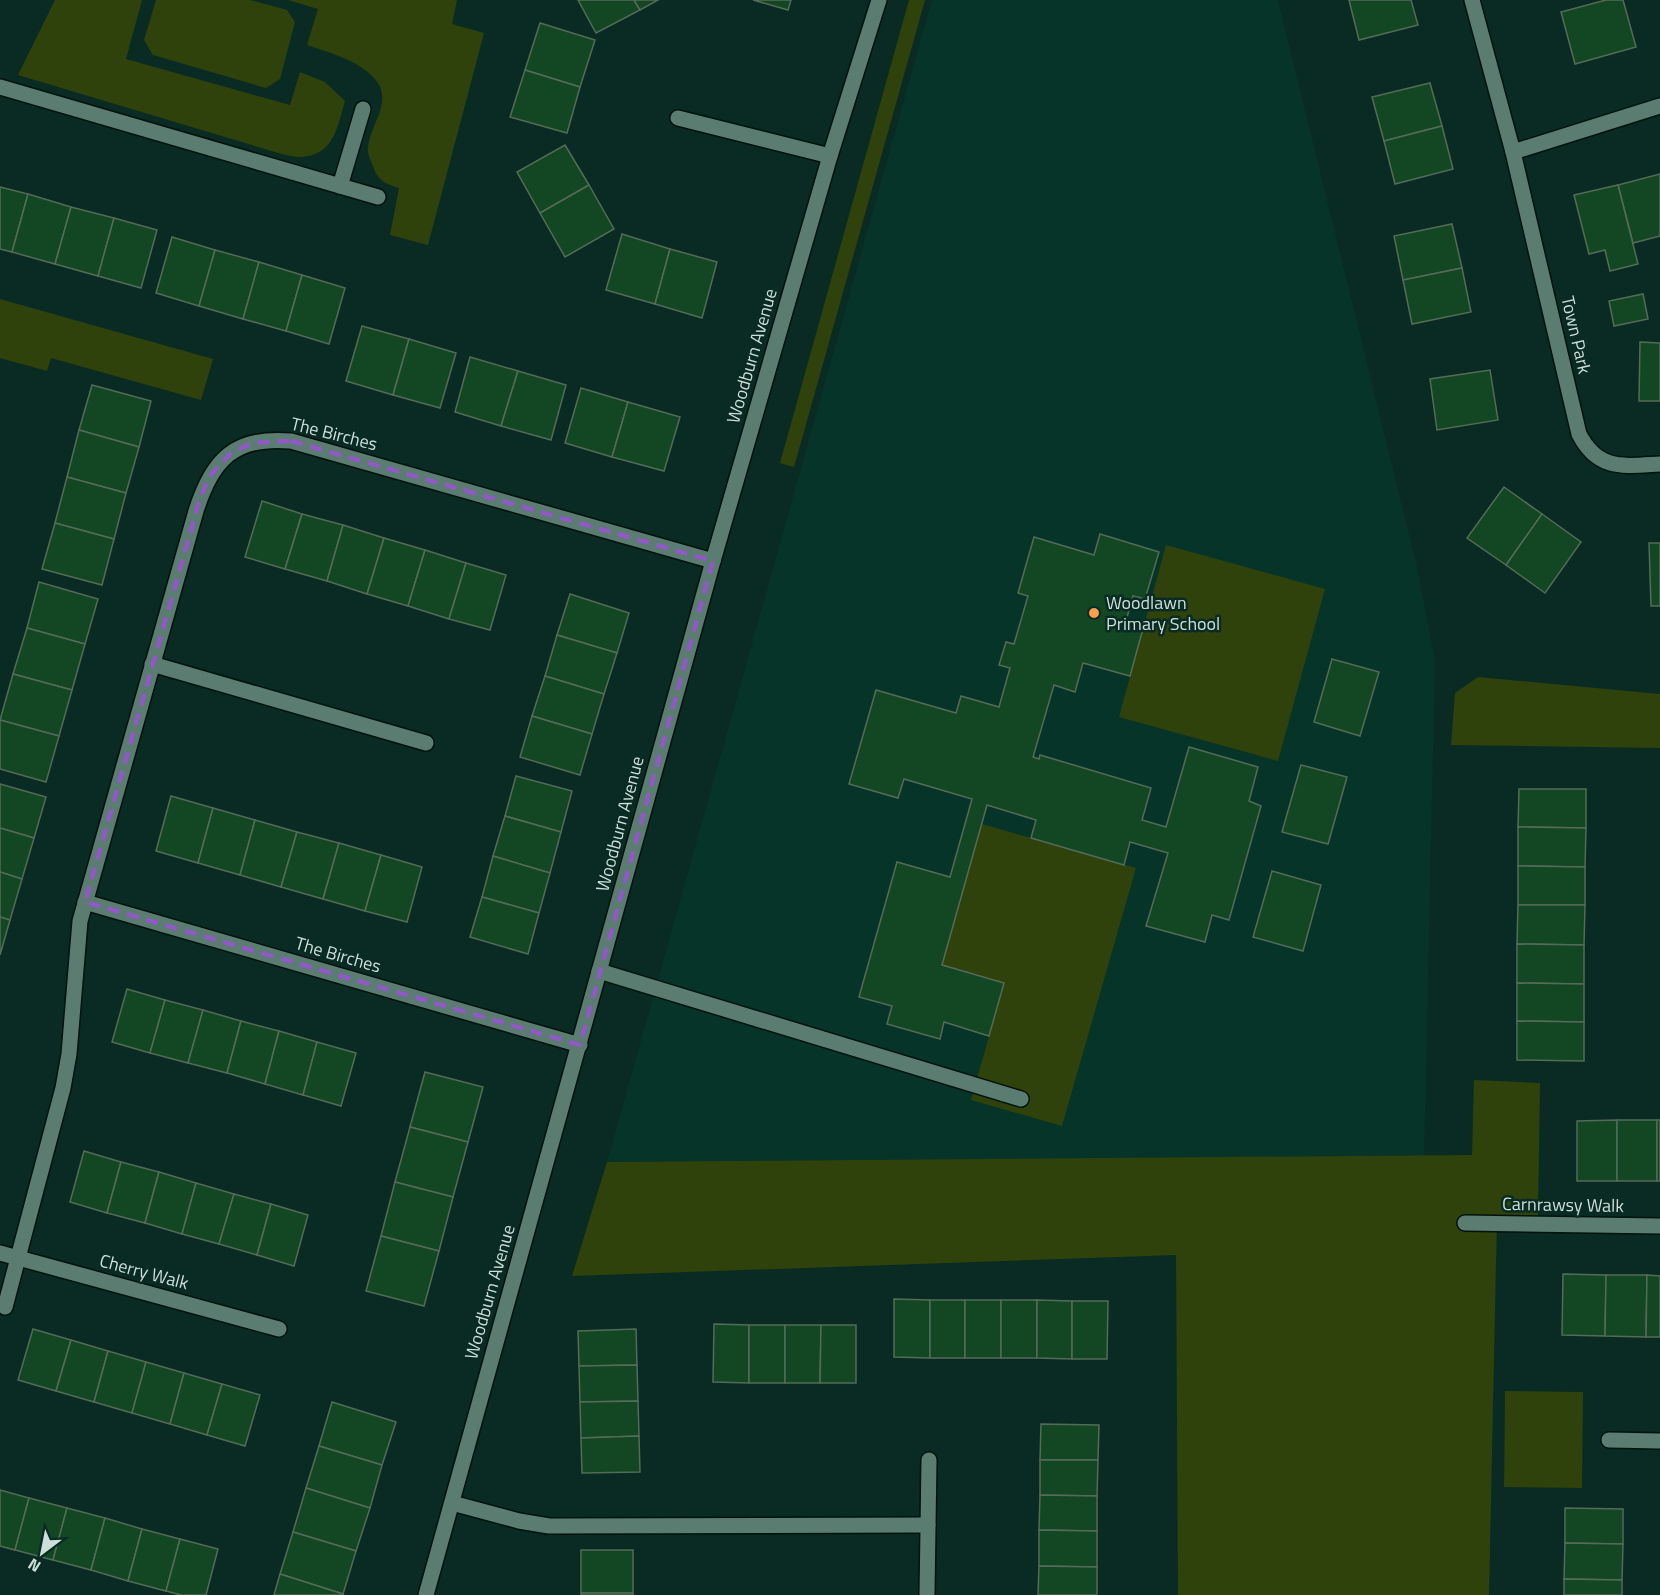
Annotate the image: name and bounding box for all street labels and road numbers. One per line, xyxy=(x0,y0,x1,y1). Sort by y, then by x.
street label: Woodburn Avenue xyxy=(719,285,784,427)
street label: Town Park xyxy=(1554,293,1599,377)
street label: The Birches xyxy=(288,410,380,457)
street label: Woodburn Avenue xyxy=(588,753,651,895)
street label: The Birches xyxy=(292,929,384,980)
street label: Carnrawsy Walk xyxy=(1502,1190,1625,1219)
street label: Woodburn Avenue xyxy=(457,1221,522,1363)
street label: Cherry Walk xyxy=(97,1247,192,1296)

